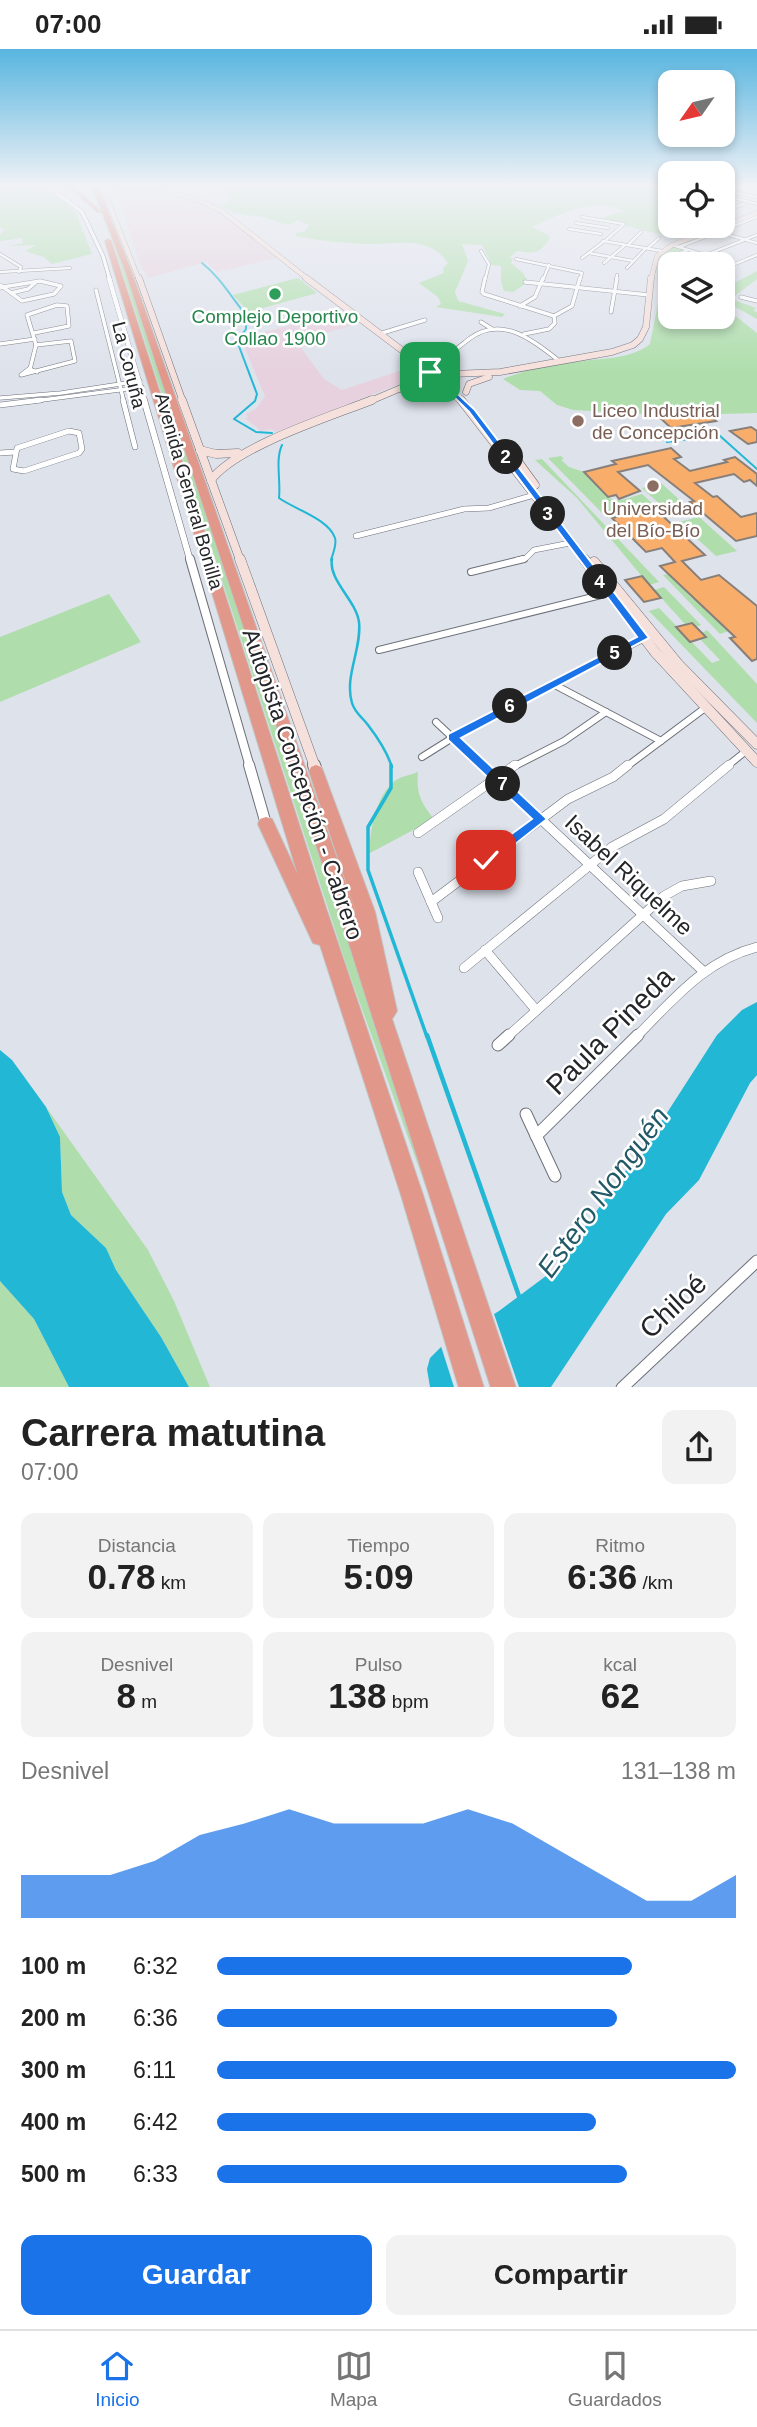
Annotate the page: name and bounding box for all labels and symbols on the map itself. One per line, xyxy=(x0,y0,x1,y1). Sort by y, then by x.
north arrow xyxy=(658,70,735,147)
marker: Complejo Deportivo Collao 1900 xyxy=(267,286,283,302)
place label: Complejo Deportivo Collao 1900 xyxy=(192,306,358,349)
street label: La Coruña xyxy=(108,319,150,411)
pin xyxy=(400,342,460,402)
street label: Avenida General Bonilla xyxy=(151,390,227,592)
place label: Liceo Industrial de Concepción xyxy=(592,400,720,443)
marker: Liceo Industrial de Concepción xyxy=(570,413,586,429)
pin: 2 xyxy=(489,439,524,475)
marker: Universidad del Bío-Bío xyxy=(645,478,661,494)
pin: 3 xyxy=(530,497,566,531)
place label: Universidad del Bío-Bío xyxy=(603,498,703,541)
pin: 4 xyxy=(582,565,618,599)
street label: Autopista Concepción - Cabrero xyxy=(237,625,369,943)
pin: 5 xyxy=(598,635,632,671)
pin: 6 xyxy=(492,689,528,723)
pin: 7 xyxy=(486,767,520,801)
street label: Isabel Riquelme xyxy=(560,809,698,941)
pin xyxy=(456,830,516,890)
street label: Paula Pineda xyxy=(540,961,680,1101)
water label: Estero Nonguén xyxy=(531,1101,675,1283)
street label: Chiloé xyxy=(633,1268,713,1344)

